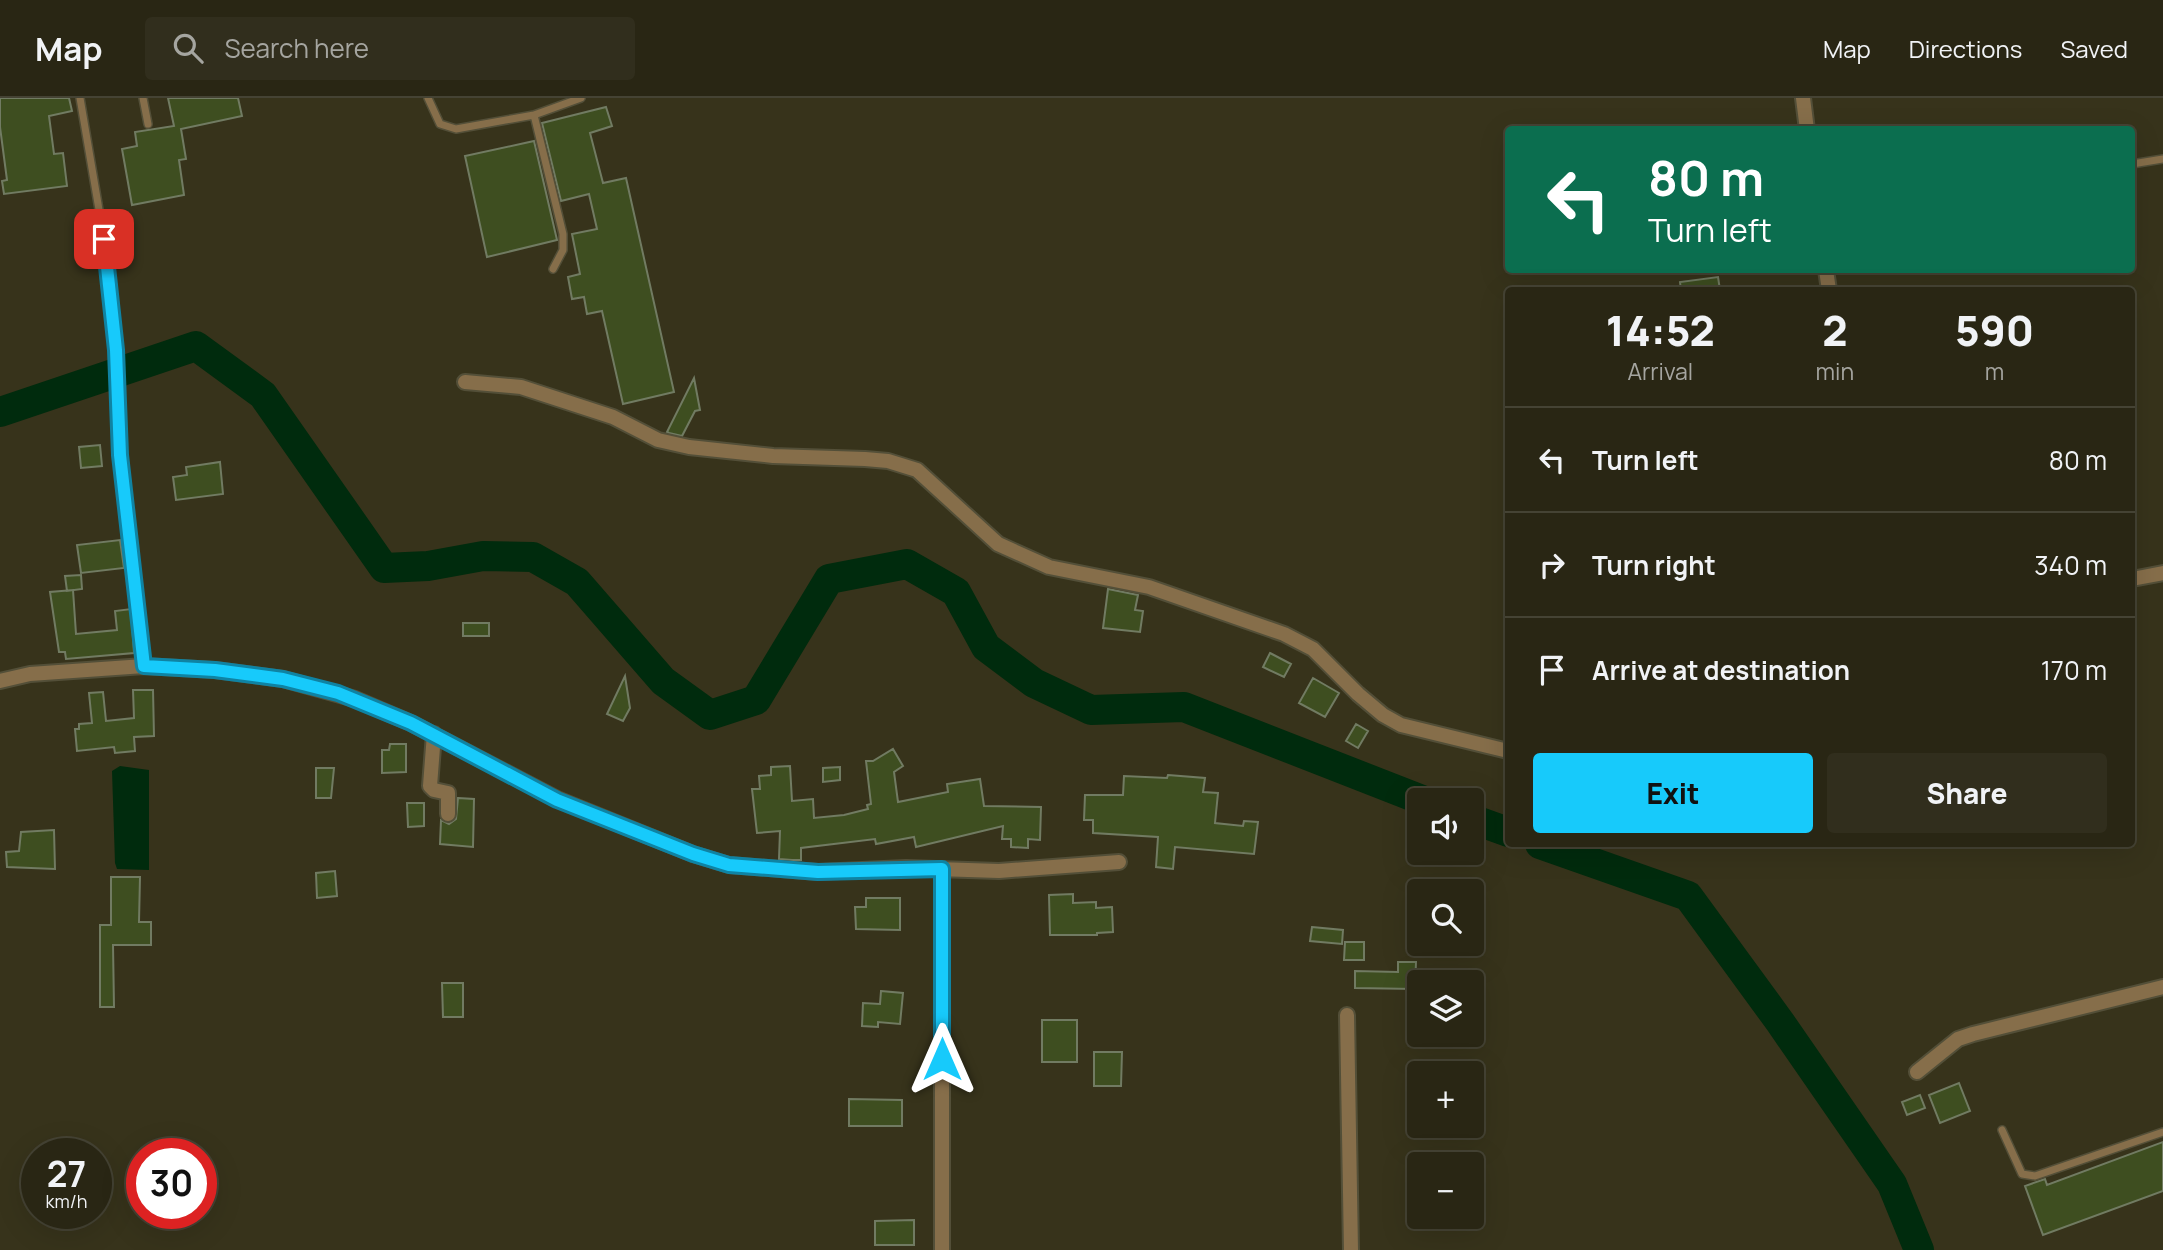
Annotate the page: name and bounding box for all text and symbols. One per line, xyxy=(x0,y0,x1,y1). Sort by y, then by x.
search box xyxy=(145,17,635,80)
text: Map xyxy=(35,26,103,71)
icon: search xyxy=(169,29,207,67)
text: Search here xyxy=(225,30,369,66)
text: Map xyxy=(1823,32,1871,65)
text: Directions xyxy=(1909,32,2022,65)
text: Saved xyxy=(2060,32,2128,65)
text: 80 m xyxy=(1648,144,1764,211)
icon: left xyxy=(1533,154,1624,245)
text: Turn left xyxy=(1648,208,1772,252)
pin xyxy=(74,209,134,269)
icon: arrive xyxy=(85,220,123,258)
text: 14:52 xyxy=(1606,301,1715,359)
text: 2 xyxy=(1822,301,1848,359)
text: 590 xyxy=(1955,301,2034,359)
text: Arrival xyxy=(1627,355,1693,387)
text: min xyxy=(1816,355,1854,387)
text: m xyxy=(1985,355,2004,387)
icon: left xyxy=(1533,441,1571,479)
text: Turn left xyxy=(1592,442,1699,478)
text: 80 m xyxy=(2049,442,2107,478)
icon: right xyxy=(1533,546,1571,584)
text: Turn right xyxy=(1592,547,1716,583)
text: 340 m xyxy=(2034,547,2107,583)
icon: arrive xyxy=(1533,651,1571,689)
text: Arrive at destination xyxy=(1592,652,1850,688)
text: 170 m xyxy=(2041,652,2107,688)
button: Exit xyxy=(1533,753,1813,833)
button: Share xyxy=(1827,753,2107,833)
map controls xyxy=(1407,788,1484,1229)
button: sound xyxy=(1407,788,1484,865)
button: search xyxy=(1407,879,1484,956)
button: layers xyxy=(1407,970,1484,1047)
position arrow xyxy=(905,1022,979,1096)
button: + xyxy=(1407,1061,1484,1138)
speed limit sign: 30 xyxy=(126,1138,217,1229)
text: 27 xyxy=(47,1150,86,1198)
button: − xyxy=(1407,1152,1484,1229)
text: km/h xyxy=(46,1189,87,1213)

